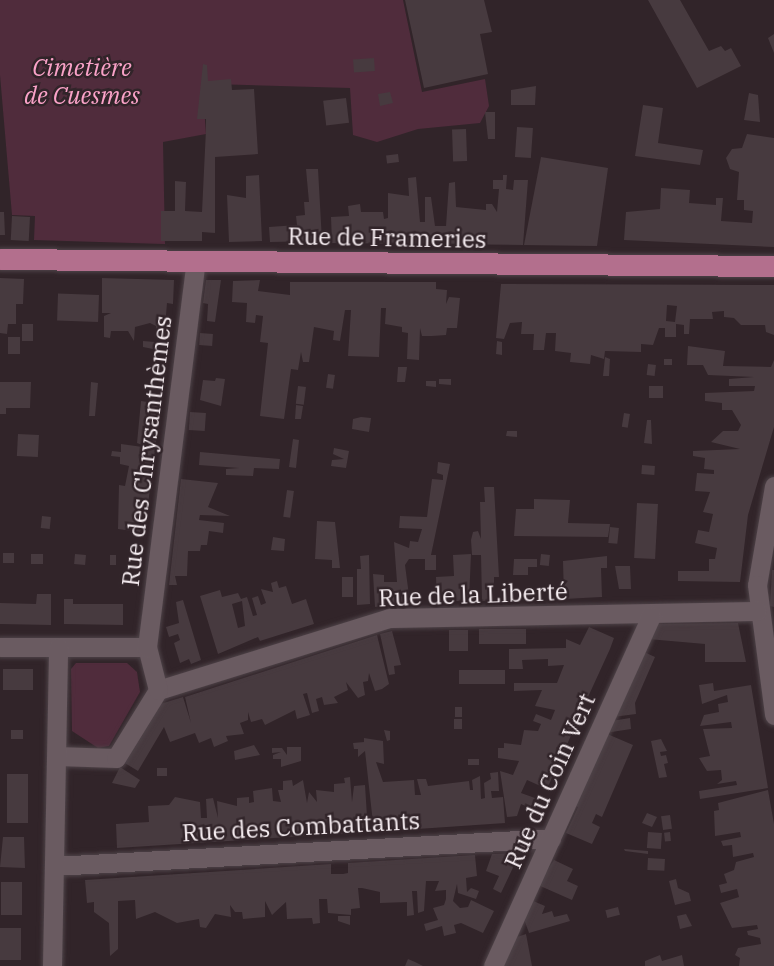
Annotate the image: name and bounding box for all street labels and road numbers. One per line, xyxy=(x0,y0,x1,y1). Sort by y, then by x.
street label: Rue de Frameries xyxy=(287,222,487,254)
street label: Rue des Chrysanthèmes xyxy=(116,314,178,588)
street label: Rue de la Liberté xyxy=(378,577,568,613)
street label: Rue du Coin Vert xyxy=(499,689,601,873)
street label: Rue des Combattants xyxy=(181,806,421,848)

